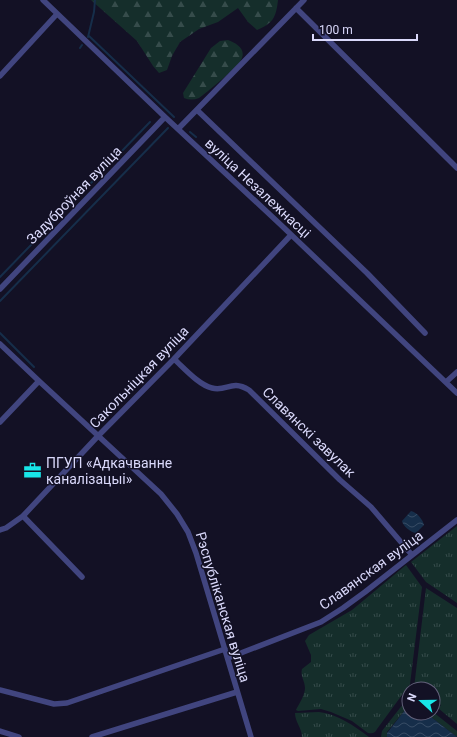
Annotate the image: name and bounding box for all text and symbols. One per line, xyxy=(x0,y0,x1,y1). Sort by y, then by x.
scale bar xyxy=(313,16,417,42)
text: 100 m xyxy=(319,23,353,37)
street label: вуліца Незалежнасці xyxy=(202,135,314,241)
street label: Задуброўная вуліца xyxy=(23,143,125,247)
street label: Сакольніцкая вуліца xyxy=(86,323,192,431)
street label: Славянскі завулак xyxy=(259,384,359,481)
place label: ПГУП «Адкачванне каналізацыі» xyxy=(46,455,172,487)
office icon: ПГУП «Адкачванне каналізацыі» xyxy=(23,461,43,481)
street label: Славянская вуліца xyxy=(316,527,426,613)
street label: Рэспубліканская вуліца xyxy=(193,530,253,684)
north arrow xyxy=(401,681,441,721)
text: N xyxy=(405,691,420,704)

